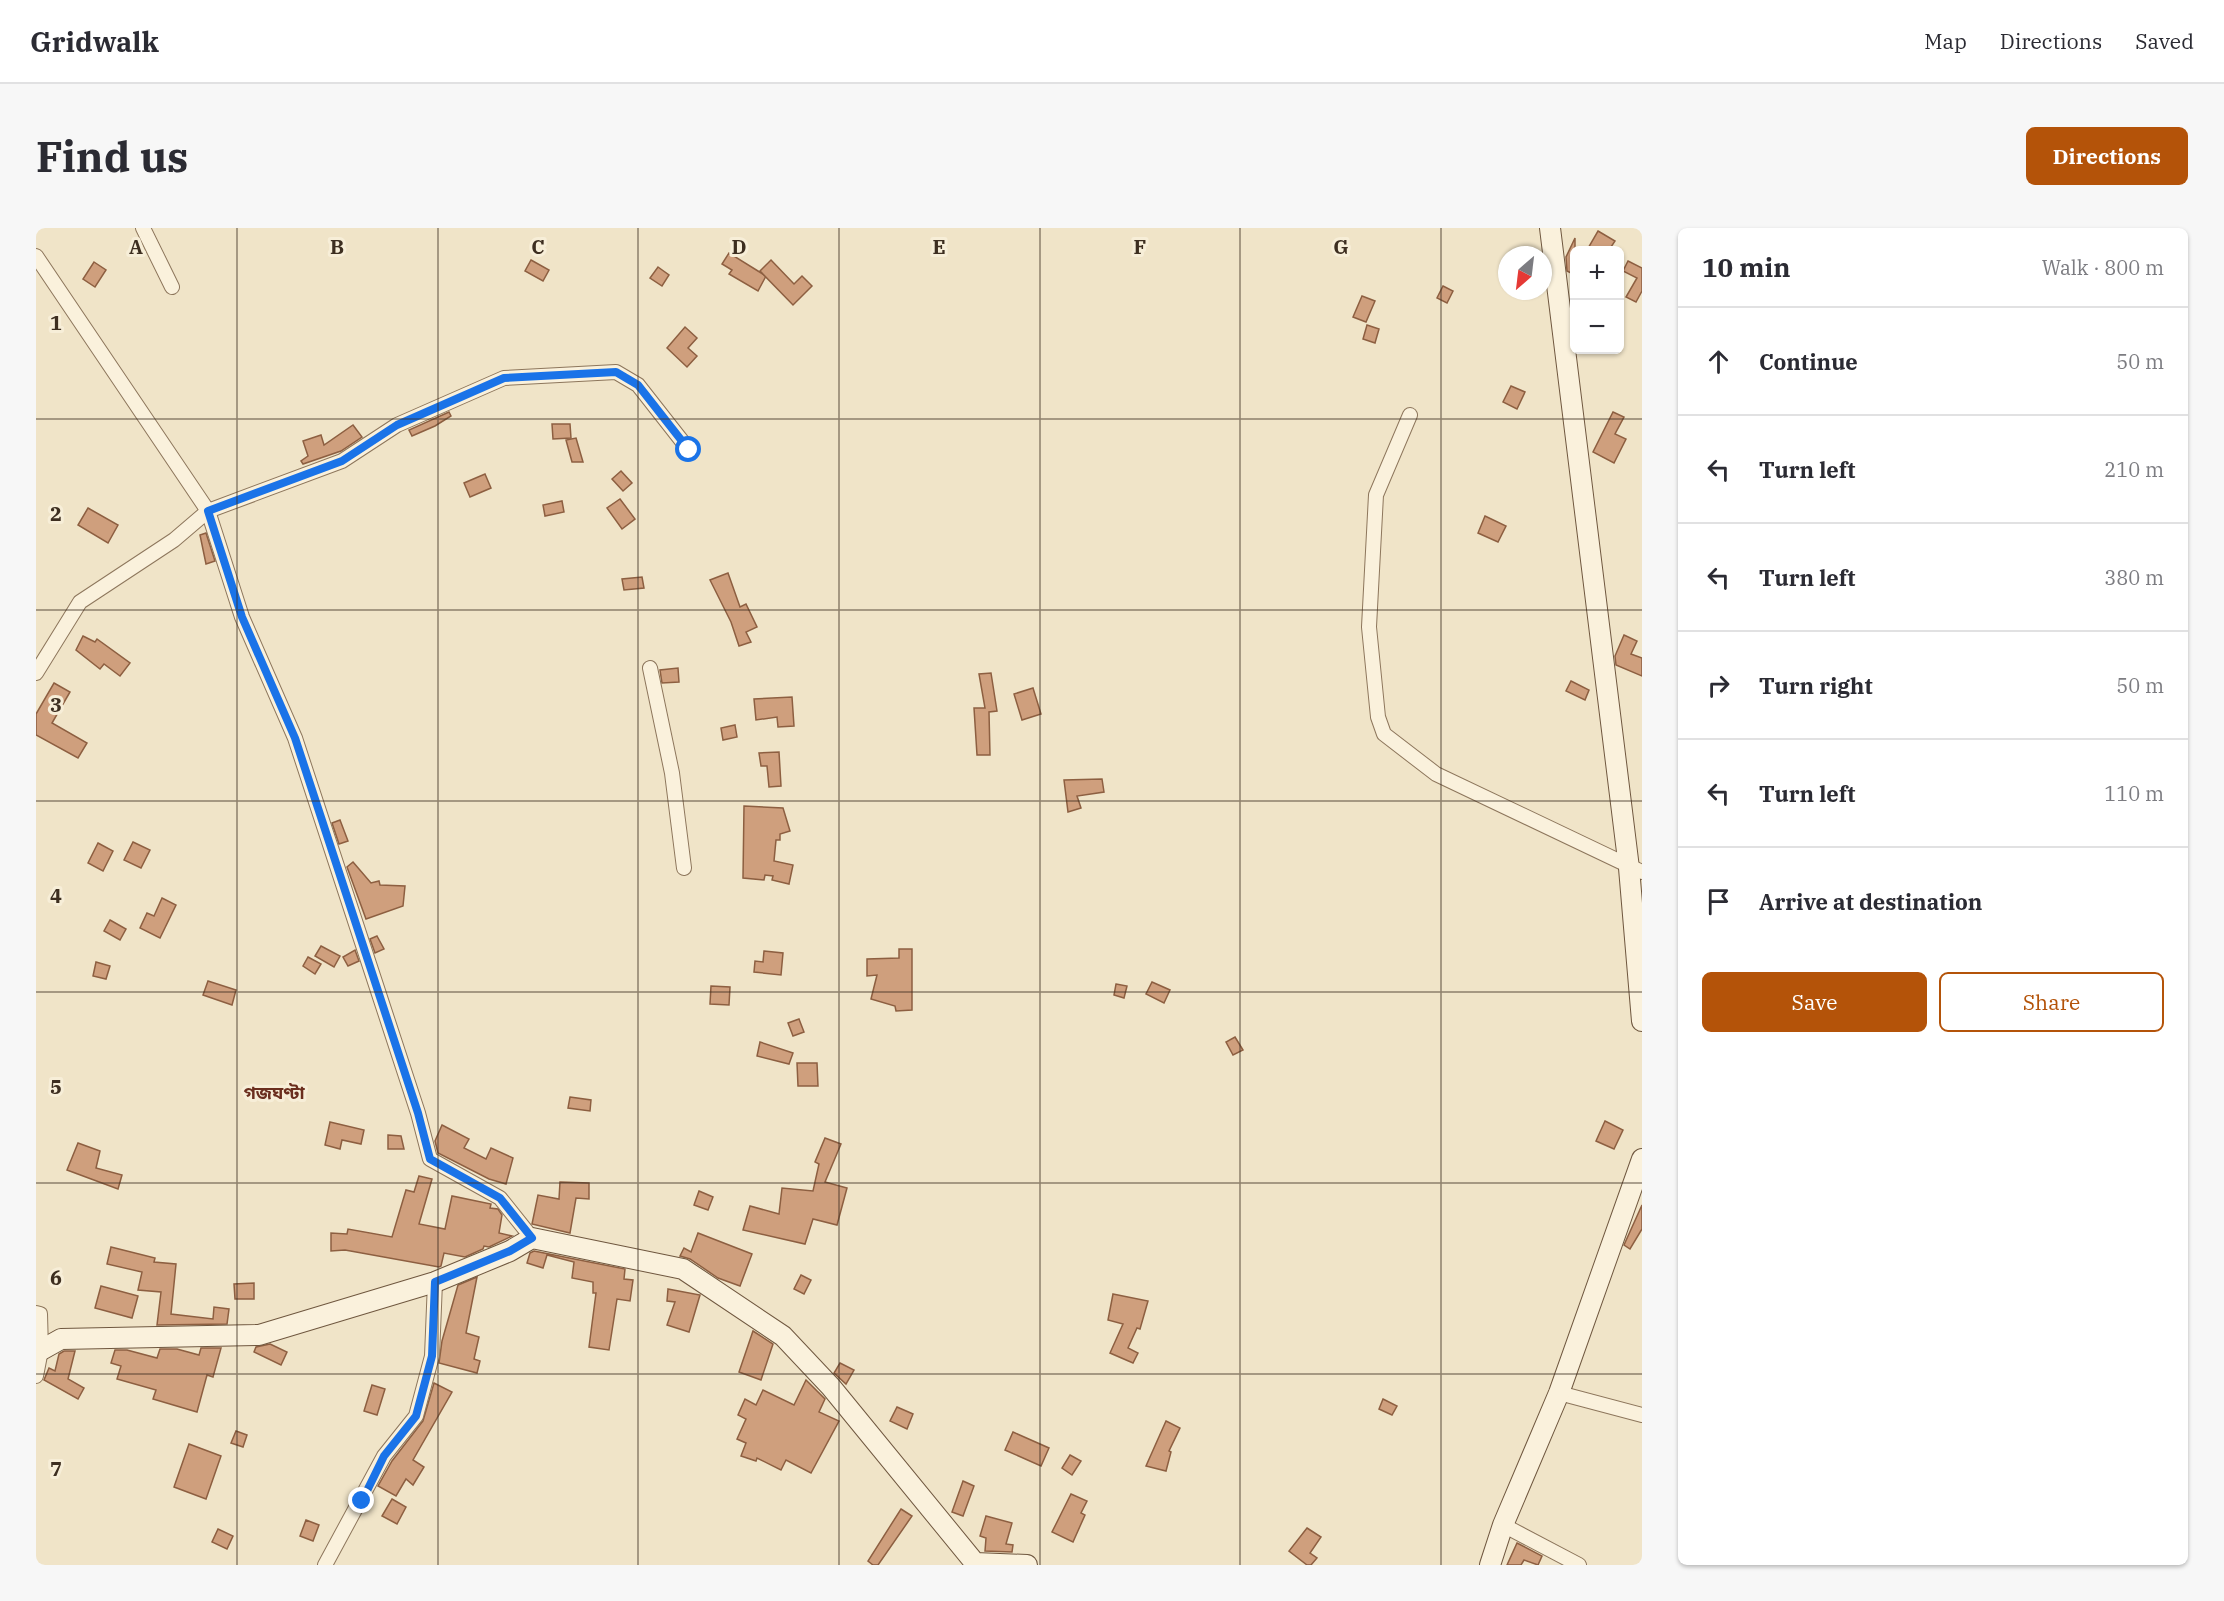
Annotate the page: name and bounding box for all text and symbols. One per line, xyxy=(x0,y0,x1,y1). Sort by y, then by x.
text: Gridwalk xyxy=(30,23,159,60)
text: Map xyxy=(1924,27,1967,55)
text: Directions xyxy=(2000,27,2102,55)
text: Saved xyxy=(2135,27,2194,55)
button: Directions xyxy=(2026,127,2188,185)
text: Find us xyxy=(36,129,188,184)
text: A xyxy=(129,233,143,260)
text: B xyxy=(330,233,344,260)
text: C xyxy=(531,233,545,260)
text: D xyxy=(731,233,747,260)
text: E xyxy=(932,233,946,260)
text: F xyxy=(1134,233,1146,260)
text: G xyxy=(1333,233,1349,260)
north arrow xyxy=(1498,246,1552,300)
map controls xyxy=(1570,246,1624,354)
button: + xyxy=(1570,246,1624,300)
text: 10 min xyxy=(1702,250,1790,284)
text: Walk · 800 m xyxy=(2042,254,2164,281)
button: − xyxy=(1570,300,1624,354)
text: 1 xyxy=(50,309,62,336)
icon: ahead xyxy=(1702,345,1735,378)
text: Continue xyxy=(1759,347,1858,376)
text: 50 m xyxy=(2116,348,2164,375)
route start xyxy=(675,436,701,462)
icon: left xyxy=(1702,453,1735,486)
text: Turn left xyxy=(1759,455,1855,484)
text: 210 m xyxy=(2104,456,2164,483)
text: 2 xyxy=(50,500,62,527)
icon: left xyxy=(1702,561,1735,594)
text: Turn left xyxy=(1759,563,1855,592)
text: 380 m xyxy=(2104,564,2164,591)
icon: right xyxy=(1702,669,1735,702)
text: Turn right xyxy=(1759,671,1873,700)
text: 50 m xyxy=(2116,672,2164,699)
text: 3 xyxy=(50,691,62,718)
icon: left xyxy=(1702,777,1735,810)
text: Turn left xyxy=(1759,779,1855,808)
text: 110 m xyxy=(2104,780,2164,807)
text: 4 xyxy=(50,882,62,909)
icon: arrive xyxy=(1702,885,1735,918)
text: Arrive at destination xyxy=(1759,887,1982,916)
button: Save xyxy=(1702,972,1927,1032)
button: Share xyxy=(1939,972,2164,1032)
text: 5 xyxy=(50,1073,62,1100)
district label: গজঘণ্টা xyxy=(243,1081,306,1104)
text: 6 xyxy=(50,1264,62,1291)
text: 7 xyxy=(50,1455,62,1482)
route end xyxy=(348,1487,374,1513)

